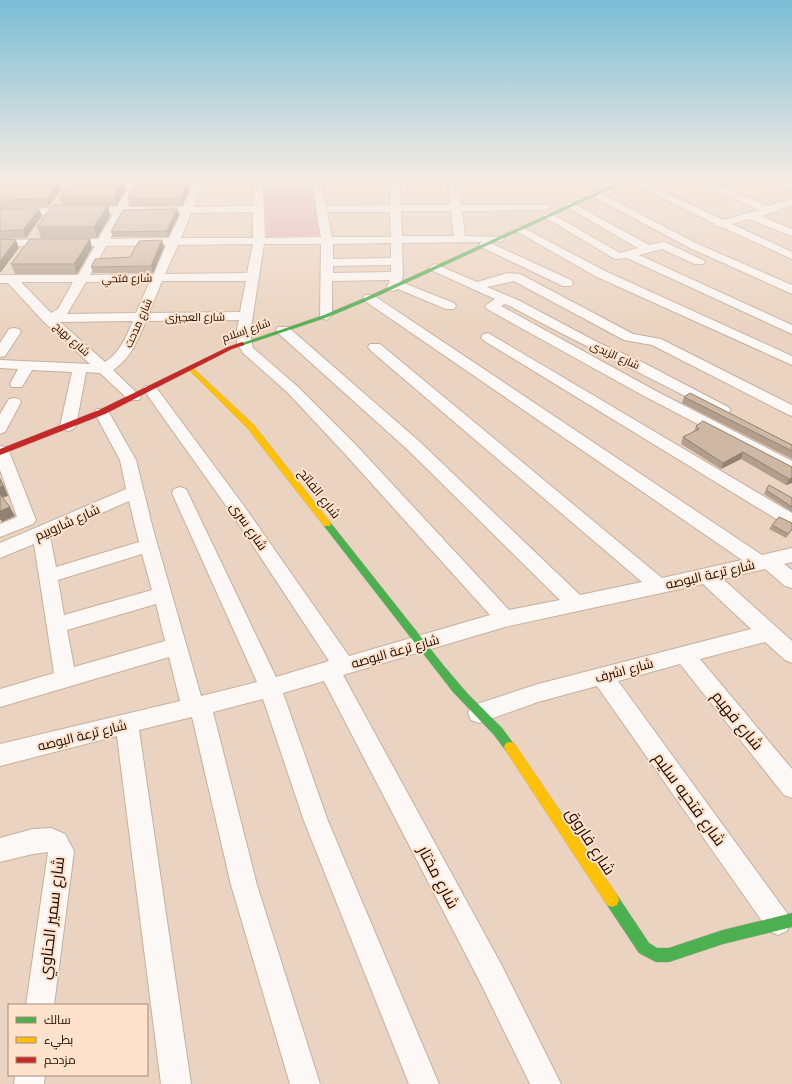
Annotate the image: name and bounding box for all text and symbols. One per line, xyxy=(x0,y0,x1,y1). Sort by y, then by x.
street label: شارع فتحي xyxy=(102,271,152,287)
street label: شارع مدحت xyxy=(121,296,156,350)
street label: شارع العجيزى xyxy=(165,309,225,326)
street label: شارع إسلام xyxy=(220,315,272,346)
street label: شارع بهيج xyxy=(50,319,93,360)
street label: شارع الزيدى xyxy=(588,338,642,373)
street label: شارع الفاتح xyxy=(295,465,345,522)
street label: شارع سرى xyxy=(226,499,271,554)
street label: شارع شاروبيم xyxy=(32,501,103,545)
street label: شارع ترعة البوصه xyxy=(664,556,756,593)
street label: شارع ترعة البوصه xyxy=(349,631,441,672)
street label: شارع اشرف xyxy=(593,655,655,686)
street label: شارع فهيم xyxy=(706,686,768,755)
street label: شارع ترعة البوصه xyxy=(36,716,128,755)
street label: شارع فتحيه سليم xyxy=(648,748,731,851)
street label: شارع فاروق xyxy=(560,804,620,880)
street label: شارع مختار xyxy=(412,841,464,913)
street label: شارع سمير الحناوي xyxy=(34,855,72,981)
legend xyxy=(8,1004,148,1076)
text: سالك xyxy=(44,1012,71,1027)
text: بطيء xyxy=(44,1032,73,1050)
text: مزدحم xyxy=(44,1052,76,1068)

